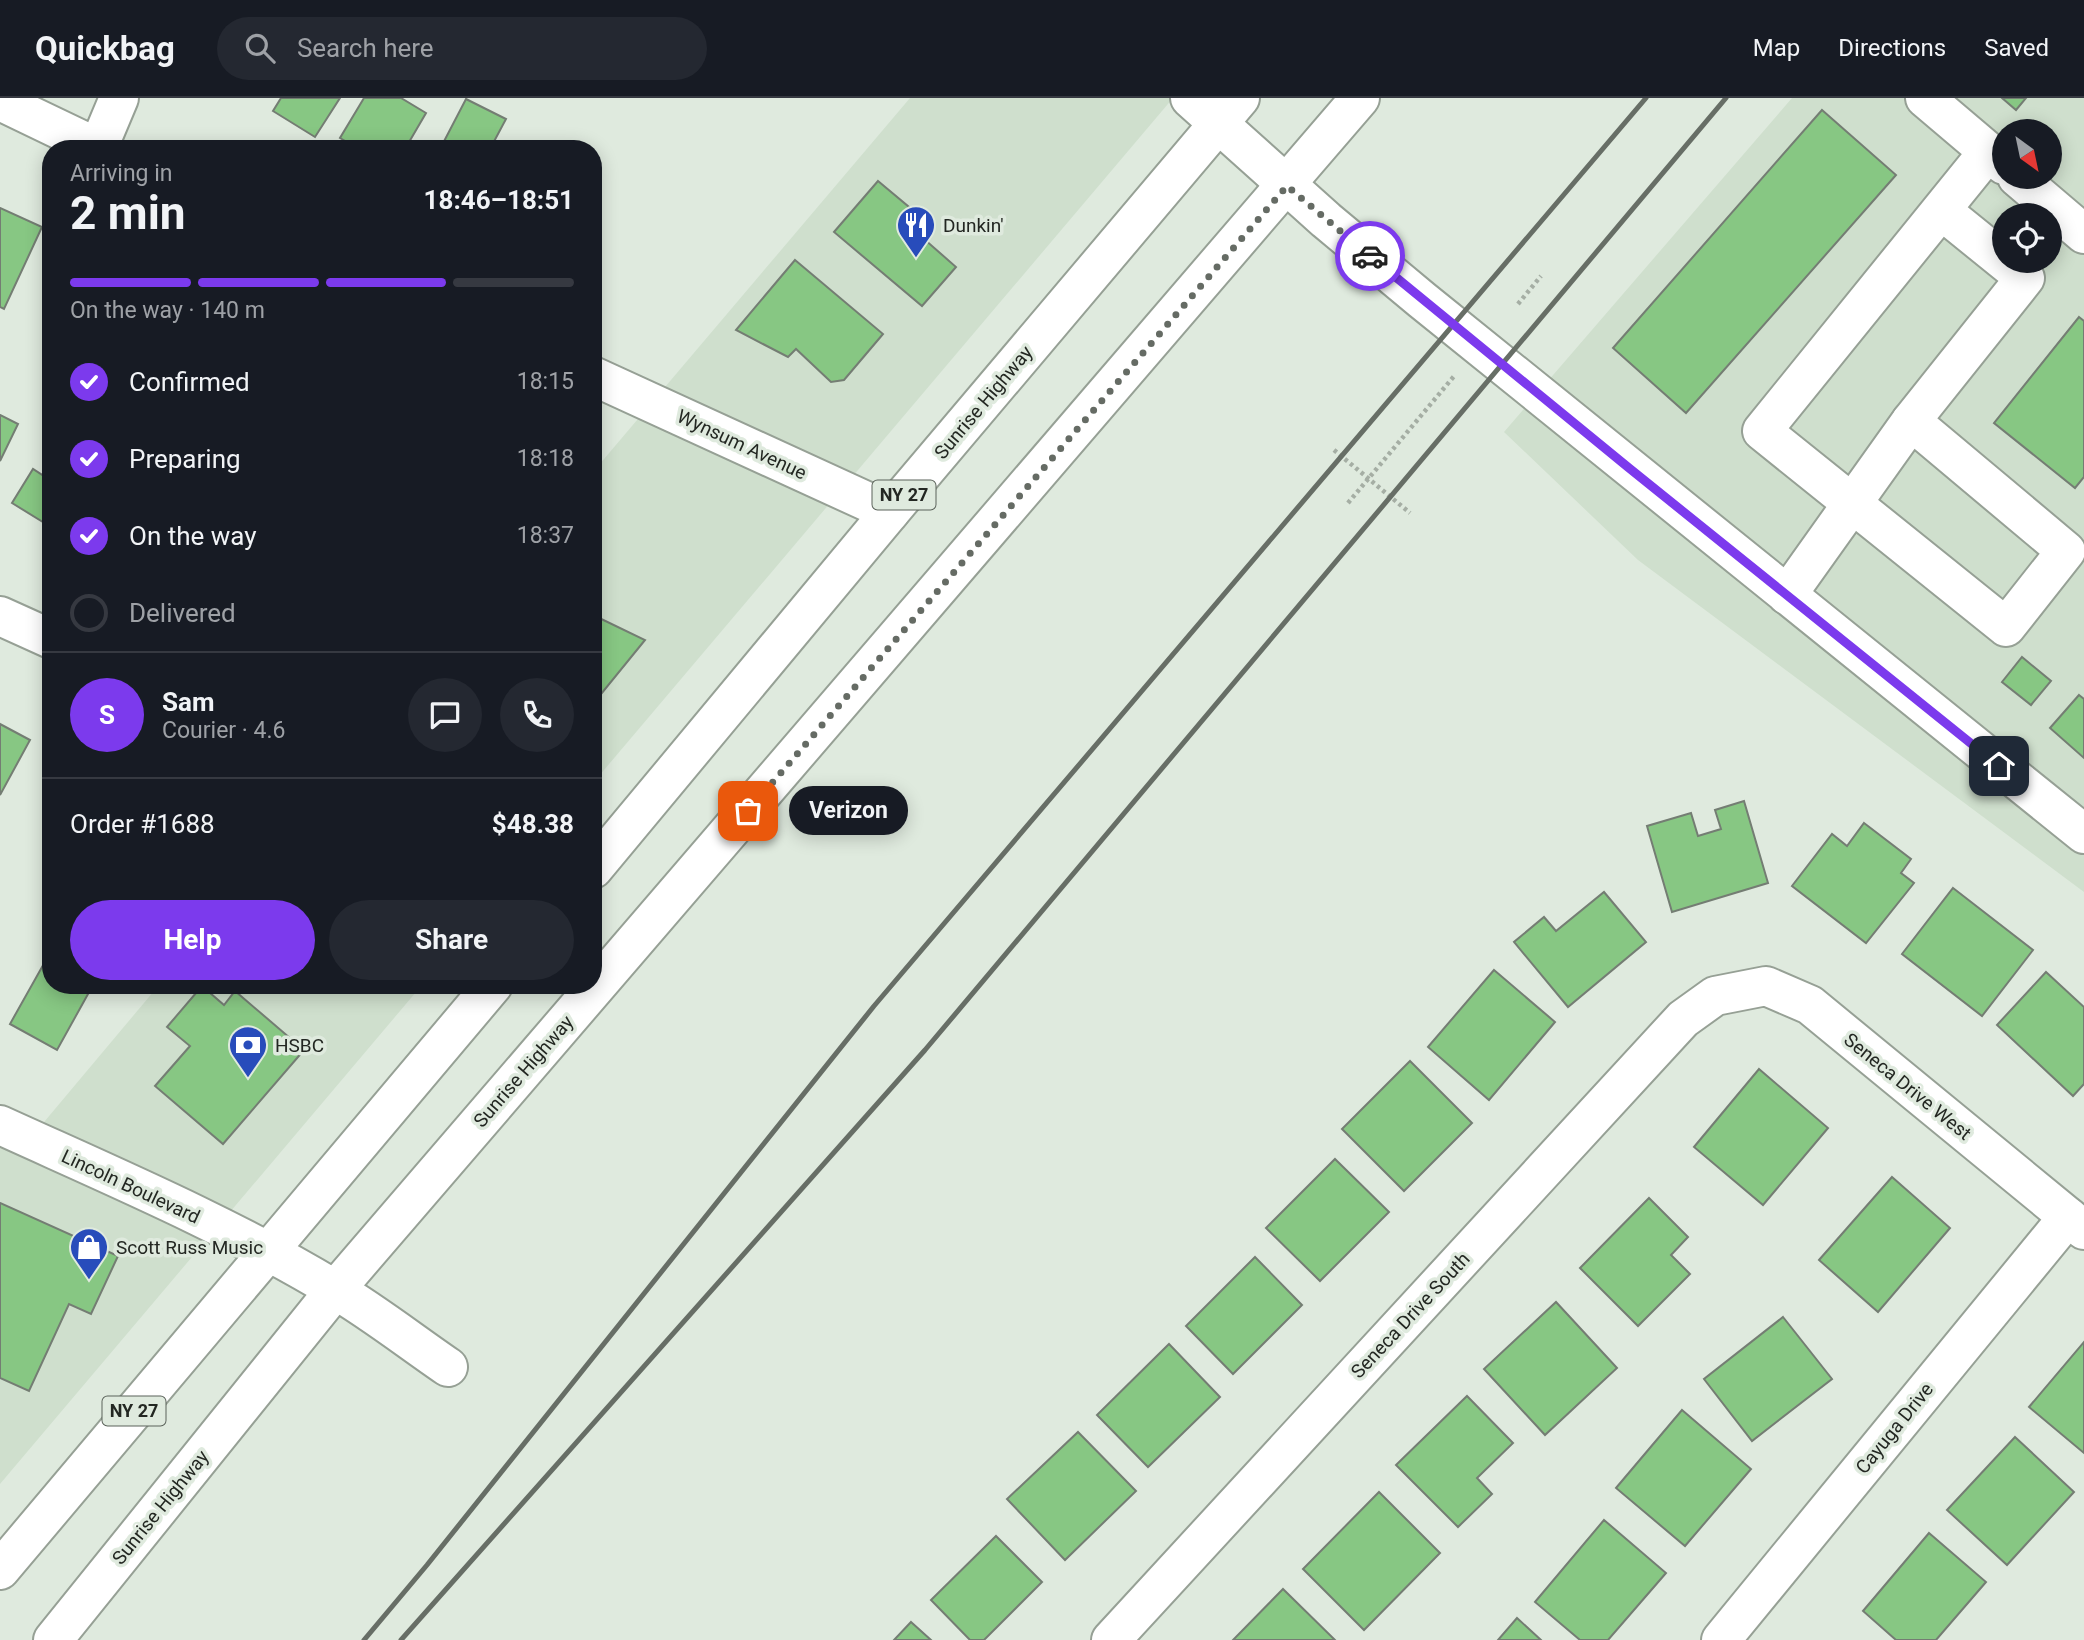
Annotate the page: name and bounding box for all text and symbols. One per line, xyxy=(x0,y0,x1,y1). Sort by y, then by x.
search box xyxy=(217,17,707,80)
text: Quickbag xyxy=(35,29,175,68)
icon: search xyxy=(241,29,279,67)
text: Search here xyxy=(297,33,434,63)
text: Map xyxy=(1753,34,1800,62)
text: Directions xyxy=(1838,34,1946,62)
text: Saved xyxy=(1984,34,2049,62)
north arrow xyxy=(1992,119,2062,189)
map controls xyxy=(1992,119,2062,273)
text: Arriving in xyxy=(70,160,173,187)
text: 18:46–18:51 xyxy=(424,185,574,215)
text: 2 min xyxy=(70,186,186,240)
button: locate xyxy=(1992,203,2062,273)
restaurant icon: Dunkin' xyxy=(895,204,937,259)
place label: Dunkin' xyxy=(943,214,1004,237)
courier xyxy=(1335,221,1405,291)
icon: car xyxy=(1351,237,1389,275)
text: On the way · 140 m xyxy=(70,297,265,324)
street label: Sunrise Highway xyxy=(929,341,1037,464)
icon: check xyxy=(70,363,108,401)
text: Confirmed xyxy=(129,367,250,397)
text: 18:15 xyxy=(517,368,574,395)
street label: Wynsum Avenue xyxy=(673,404,810,484)
icon: check xyxy=(70,440,108,478)
text: Preparing xyxy=(129,444,241,474)
text: 18:18 xyxy=(517,445,574,472)
road number: NY 27 xyxy=(872,480,936,510)
icon: check xyxy=(70,517,108,555)
text: On the way xyxy=(129,521,257,551)
text: 18:37 xyxy=(517,522,574,549)
text: Delivered xyxy=(129,598,236,628)
button: chat xyxy=(408,678,482,752)
button: phone xyxy=(500,678,574,752)
text: Sam xyxy=(162,687,214,717)
text: S xyxy=(99,700,115,730)
text: Courier · 4.6 xyxy=(162,717,285,744)
pin xyxy=(1969,736,2029,796)
icon: home xyxy=(1980,747,2018,785)
pin xyxy=(718,781,778,841)
callout: Verizon xyxy=(790,786,909,836)
icon: bag xyxy=(729,792,767,830)
text: Verizon xyxy=(809,797,888,824)
text: Order #1688 xyxy=(70,809,215,839)
text: $48.38 xyxy=(492,809,574,839)
button: Help xyxy=(70,900,315,980)
button: Share xyxy=(329,900,574,980)
street label: Sunrise Highway xyxy=(469,1011,578,1132)
bank icon: HSBC xyxy=(227,1024,269,1079)
street label: Seneca Drive West xyxy=(1839,1028,1976,1145)
place label: HSBC xyxy=(275,1034,324,1057)
street label: Lincoln Boulevard xyxy=(58,1144,204,1229)
shop icon: Scott Russ Music xyxy=(68,1226,110,1281)
place label: Scott Russ Music xyxy=(116,1236,263,1259)
street label: Seneca Drive South xyxy=(1346,1248,1475,1383)
street label: Cayuga Drive xyxy=(1851,1378,1938,1478)
road number: NY 27 xyxy=(102,1396,166,1426)
street label: Sunrise Highway xyxy=(107,1445,214,1569)

